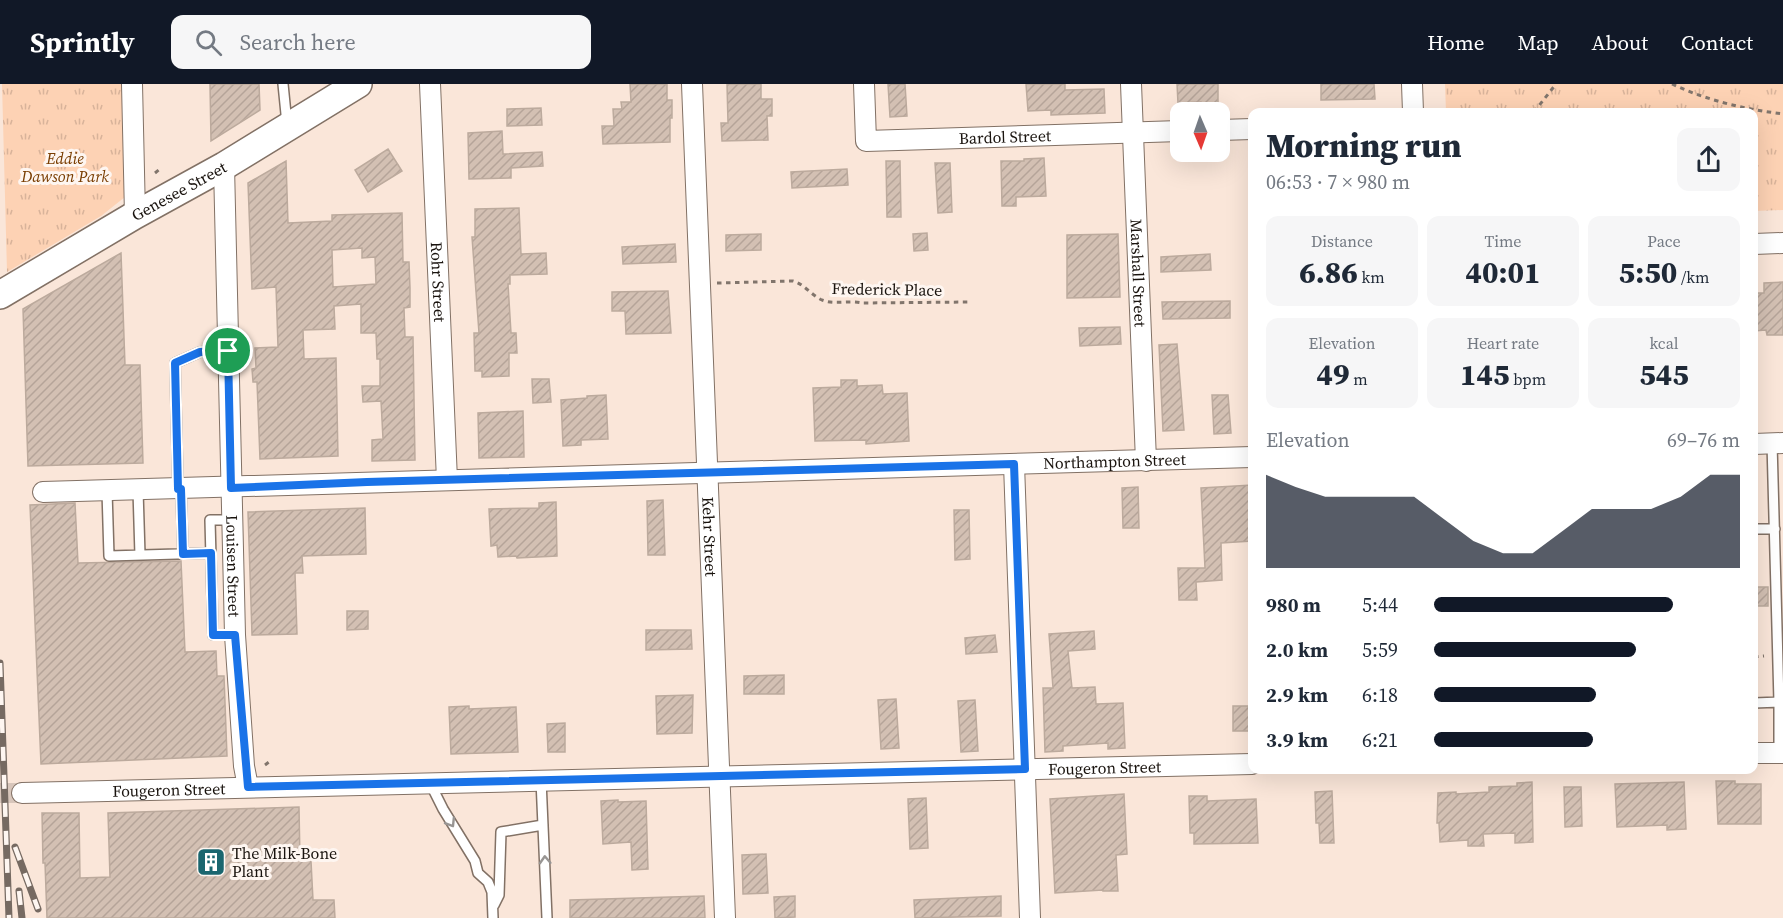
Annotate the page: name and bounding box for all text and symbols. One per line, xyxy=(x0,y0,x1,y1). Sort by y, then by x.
search box xyxy=(171,15,591,69)
text: Sprintly xyxy=(30,23,135,61)
icon: search xyxy=(192,26,225,59)
text: Search here xyxy=(240,27,356,57)
text: Home xyxy=(1427,28,1485,57)
text: Map xyxy=(1518,28,1559,57)
text: About xyxy=(1592,28,1648,57)
text: Contact xyxy=(1681,28,1753,57)
north arrow xyxy=(1170,102,1230,162)
map controls xyxy=(1170,102,1230,162)
text: Morning run xyxy=(1266,123,1462,168)
street label: Bardol Street xyxy=(958,124,1052,149)
button: share xyxy=(1677,128,1740,191)
park label: Eddie Dawson Park xyxy=(20,147,109,187)
street label: Genesee Street xyxy=(127,155,231,226)
text: 06:53 · 7 × 980 m xyxy=(1266,168,1410,196)
street label: Marshall Street xyxy=(1125,218,1152,328)
text: Distance xyxy=(1311,230,1373,252)
text: Time xyxy=(1484,230,1522,252)
text: Pace xyxy=(1647,230,1681,252)
street label: Rohr Street xyxy=(426,241,451,323)
text: 6.86 xyxy=(1299,252,1358,293)
text: 40:01 xyxy=(1465,252,1541,293)
text: 5:50 xyxy=(1619,252,1677,293)
text: km xyxy=(1358,266,1385,288)
text: /km xyxy=(1677,266,1709,288)
street label: Frederick Place xyxy=(831,277,943,301)
pin xyxy=(202,325,253,376)
text: Elevation xyxy=(1309,332,1375,354)
text: Heart rate xyxy=(1467,332,1539,354)
text: kcal xyxy=(1649,332,1679,354)
icon: arrive xyxy=(211,334,244,367)
text: 49 xyxy=(1316,354,1349,395)
text: 145 xyxy=(1460,354,1510,395)
text: 545 xyxy=(1639,354,1689,395)
text: m xyxy=(1349,368,1368,390)
text: bpm xyxy=(1510,368,1546,390)
text: Elevation xyxy=(1266,426,1350,454)
text: 69–76 m xyxy=(1667,426,1740,454)
street label: Northampton Street xyxy=(1043,448,1187,474)
street label: Kehr Street xyxy=(697,496,723,578)
street label: Louisen Street xyxy=(221,515,246,618)
text: 980 m xyxy=(1266,591,1321,619)
text: 5:44 xyxy=(1362,591,1398,619)
text: 2.0 km xyxy=(1266,636,1328,664)
text: 5:59 xyxy=(1362,636,1398,664)
text: 2.9 km xyxy=(1266,681,1328,709)
text: 6:18 xyxy=(1362,681,1398,709)
text: 3.9 km xyxy=(1266,726,1328,754)
text: 6:21 xyxy=(1362,726,1398,754)
street label: Fougeron Street xyxy=(1048,755,1162,780)
street label: Fougeron Street xyxy=(112,777,226,802)
one-way arrow xyxy=(444,816,455,827)
place label: The Milk-Bone Plant xyxy=(232,842,337,882)
building icon: The Milk-Bone Plant xyxy=(195,846,227,878)
one-way arrow xyxy=(538,855,551,864)

